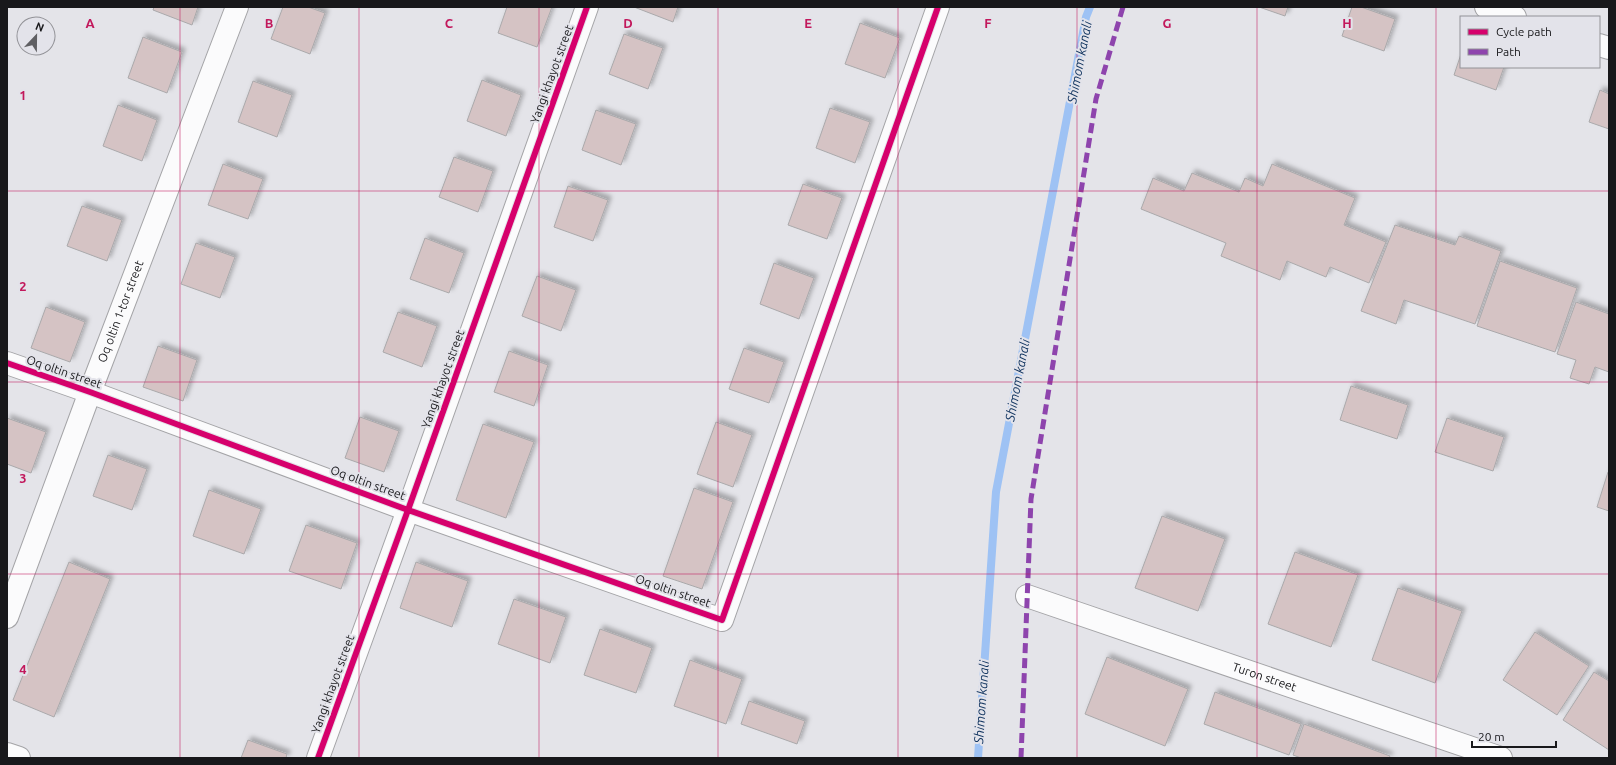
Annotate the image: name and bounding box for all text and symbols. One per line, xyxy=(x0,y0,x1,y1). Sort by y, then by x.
north arrow xyxy=(16,16,56,56)
text: A xyxy=(85,16,95,30)
text: B xyxy=(265,16,274,30)
text: C xyxy=(445,16,454,30)
text: D xyxy=(623,16,633,30)
text: E xyxy=(804,16,812,30)
text: F xyxy=(984,16,992,30)
text: G xyxy=(1163,16,1172,30)
text: H xyxy=(1342,16,1352,30)
legend xyxy=(1460,16,1600,68)
water label: Shimom kanali xyxy=(1064,19,1094,105)
text: N xyxy=(34,20,46,34)
street label: Yangi khayot street xyxy=(528,23,575,125)
text: Cycle path xyxy=(1496,25,1552,38)
text: Path xyxy=(1496,45,1521,58)
text: 1 xyxy=(19,88,27,102)
street label: Oq oltin 1-tor street xyxy=(95,258,146,364)
text: 2 xyxy=(19,279,27,293)
street label: Yangi khayot street xyxy=(419,328,466,430)
water label: Shimom kanali xyxy=(1002,337,1032,423)
street label: Oq oltin street xyxy=(25,353,104,391)
street label: Oq oltin street xyxy=(329,463,408,502)
text: 3 xyxy=(19,471,27,485)
street label: Oq oltin street xyxy=(634,572,713,610)
street label: Yangi khayot street xyxy=(309,633,356,735)
water label: Shimom kanali xyxy=(971,659,991,745)
street label: Turon street xyxy=(1231,660,1299,694)
text: 4 xyxy=(19,662,27,676)
scale bar xyxy=(1472,723,1556,749)
text: 20 m xyxy=(1478,730,1505,743)

